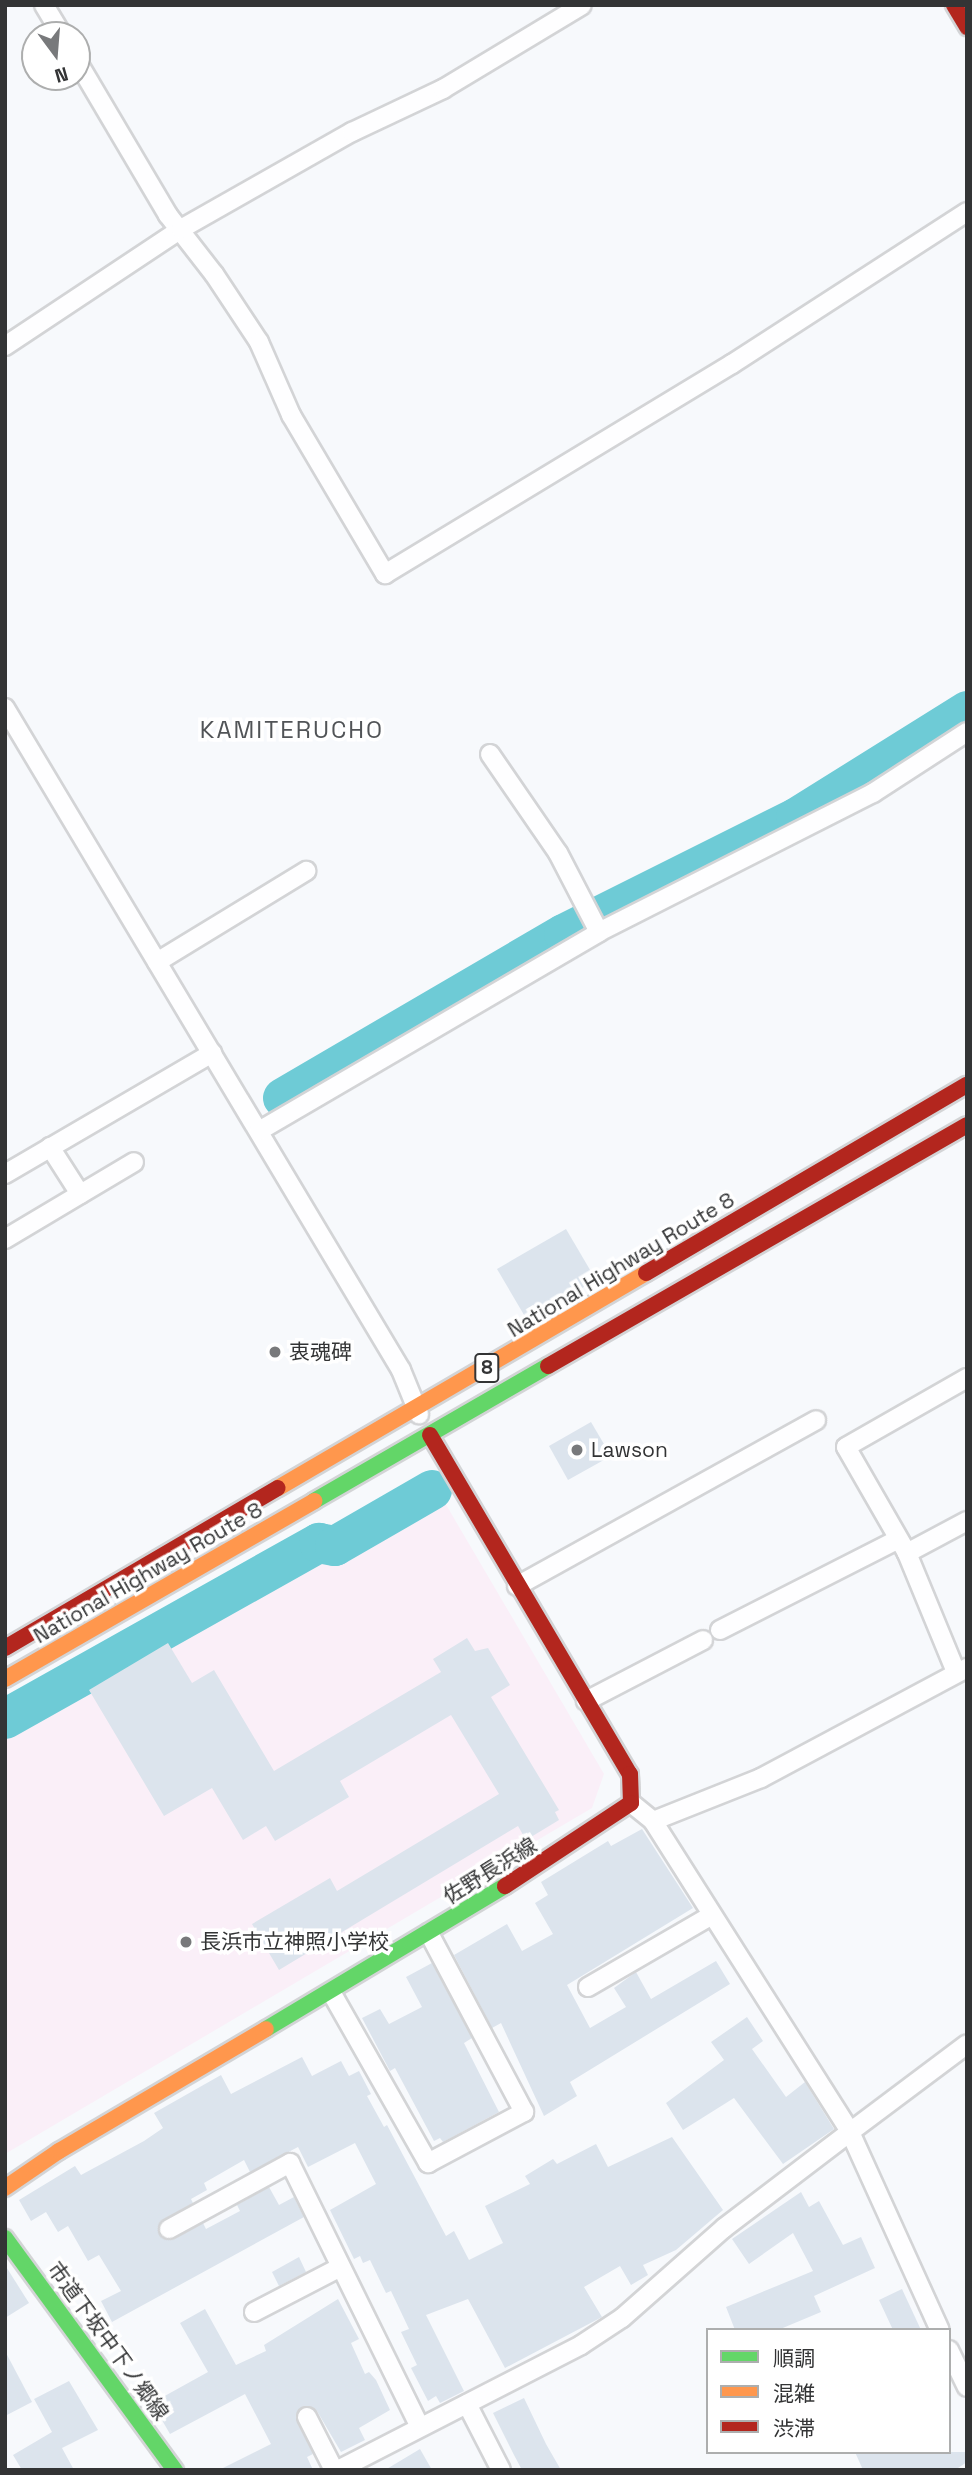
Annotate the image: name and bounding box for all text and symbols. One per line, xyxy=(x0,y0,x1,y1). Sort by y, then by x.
north arrow xyxy=(21,21,91,91)
text: N xyxy=(52,61,71,89)
district label: KAMITERUCHO xyxy=(201,716,383,744)
street label: National Highway Route 8 xyxy=(503,1187,739,1343)
place label: 衷魂碑 xyxy=(289,1339,352,1365)
marker: 衷魂碑 xyxy=(267,1344,283,1360)
road number: 8 xyxy=(473,1352,501,1384)
place label: Lawson xyxy=(591,1437,668,1463)
marker: Lawson xyxy=(569,1442,585,1458)
street label: National Highway Route 8 xyxy=(29,1497,267,1649)
street label: 佐野長浜線 xyxy=(439,1832,541,1910)
place label: 長浜市立神照小学校 xyxy=(200,1929,389,1955)
marker: 長浜市立神照小学校 xyxy=(178,1934,194,1950)
street label: 市道下坂中下ノ郷線 xyxy=(42,2257,174,2425)
legend xyxy=(706,2328,951,2454)
text: 順調 xyxy=(773,2345,815,2372)
text: 混雑 xyxy=(773,2380,815,2407)
text: 渋滞 xyxy=(773,2415,815,2442)

